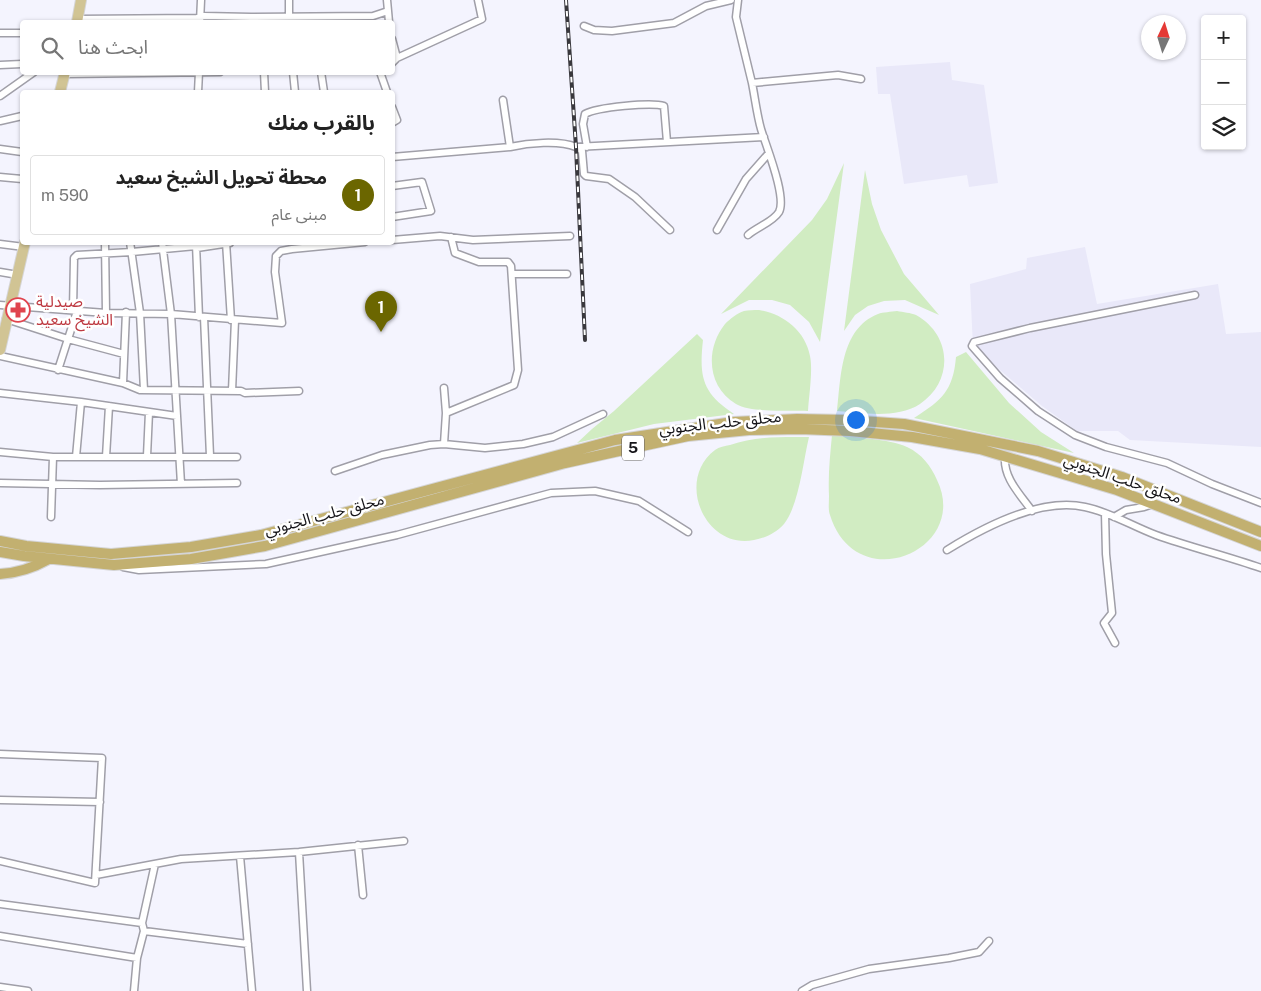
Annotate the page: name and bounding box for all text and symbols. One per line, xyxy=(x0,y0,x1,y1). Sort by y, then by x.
north arrow xyxy=(1141,15,1186,60)
map controls xyxy=(1201,15,1246,150)
button: + xyxy=(1201,15,1246,60)
search box xyxy=(20,20,395,75)
icon: search xyxy=(38,34,66,62)
text: ابحث هنا xyxy=(78,36,148,58)
button: − xyxy=(1201,60,1246,105)
button: layers xyxy=(1201,105,1246,150)
text: بالقرب منك xyxy=(268,110,375,135)
text: محطة تحويل الشيخ سعيد xyxy=(115,166,327,188)
text: 590 m xyxy=(41,186,89,205)
text: 1 xyxy=(355,186,361,205)
text: مبنى عام xyxy=(272,205,327,224)
pin: 1 xyxy=(365,291,397,332)
place label: صيدلية الشيخ سعيد xyxy=(36,292,113,332)
pharmacy icon: صيدلية الشيخ سعيد xyxy=(5,297,31,323)
street label: محلق حلب الجنوبي xyxy=(658,407,783,441)
your location xyxy=(843,407,869,433)
road number: 5 xyxy=(622,436,644,460)
street label: محلق حلب الجنوبي xyxy=(1061,449,1184,510)
street label: محلق حلب الجنوبي xyxy=(262,489,387,542)

